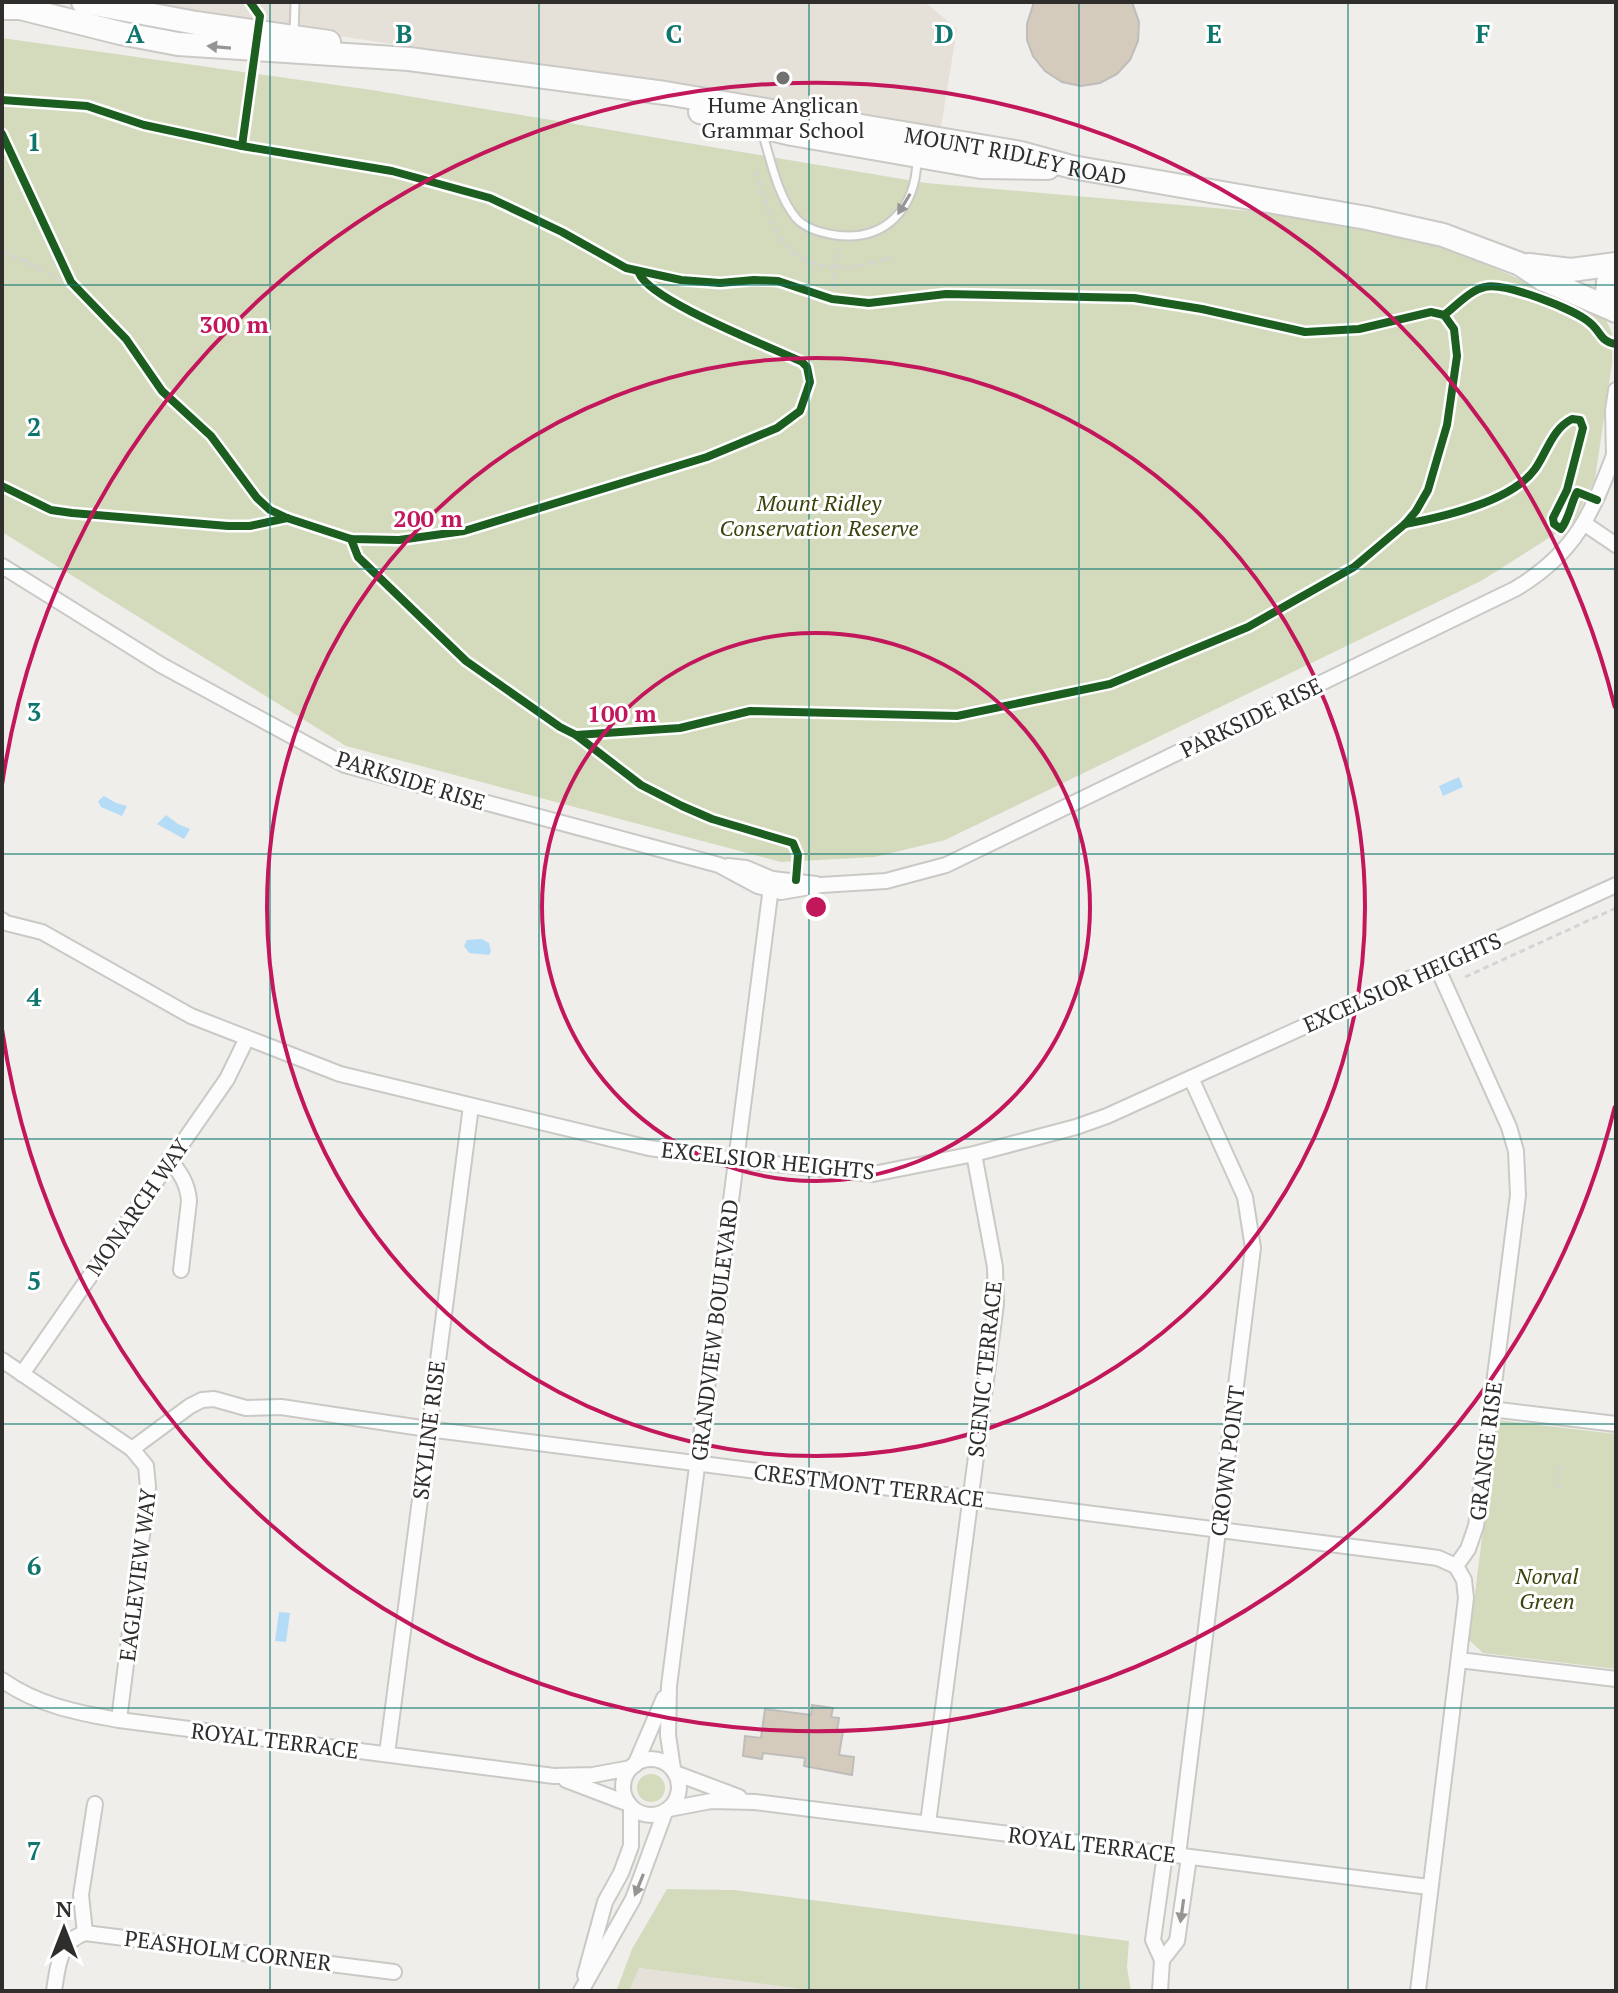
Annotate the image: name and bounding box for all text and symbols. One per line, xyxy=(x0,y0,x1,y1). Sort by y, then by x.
text: A xyxy=(126,16,145,50)
text: B xyxy=(396,16,412,50)
text: C xyxy=(666,16,682,50)
text: D xyxy=(934,16,954,50)
text: E xyxy=(1206,16,1222,50)
text: F xyxy=(1476,16,1491,50)
one-way arrow xyxy=(206,40,231,53)
marker: Hume Anglican Grammar School xyxy=(774,69,792,87)
place label: Hume Anglican Grammar School xyxy=(701,90,865,144)
street label: MOUNT RIDLEY ROAD xyxy=(902,119,1129,191)
text: 1 xyxy=(27,124,41,158)
one-way arrow xyxy=(897,193,911,215)
text: 300 m xyxy=(199,308,269,340)
text: 2 xyxy=(27,409,41,443)
park label: Mount Ridley Conservation Reserve xyxy=(720,488,918,542)
text: 200 m xyxy=(393,502,463,534)
street label: PARKSIDE RISE xyxy=(1175,670,1327,764)
text: 3 xyxy=(27,694,41,728)
text: 100 m xyxy=(587,697,657,729)
street label: PARKSIDE RISE xyxy=(333,744,489,816)
centre of rings xyxy=(802,893,830,921)
street label: EXCELSIOR HEIGHTS xyxy=(1298,925,1506,1039)
text: 4 xyxy=(27,979,42,1013)
street label: MONARCH WAY xyxy=(79,1132,196,1281)
street label: EXCELSIOR HEIGHTS xyxy=(660,1134,876,1186)
street label: GRANDVIEW BOULEVARD xyxy=(684,1198,744,1462)
text: 5 xyxy=(27,1263,41,1297)
street label: SCENIC TERRACE xyxy=(960,1279,1008,1459)
street label: SKYLINE RISE xyxy=(405,1359,451,1501)
street label: GRANGE RISE xyxy=(1462,1380,1508,1522)
street label: CROWN POINT xyxy=(1203,1384,1251,1538)
street label: CRESTMONT TERRACE xyxy=(752,1456,986,1514)
street label: EAGLEVIEW WAY xyxy=(112,1486,162,1663)
text: 6 xyxy=(27,1548,41,1582)
park label: Norval Green xyxy=(1514,1561,1579,1615)
street label: ROYAL TERRACE xyxy=(190,1715,360,1765)
street label: ROYAL TERRACE xyxy=(1007,1819,1177,1869)
text: 7 xyxy=(27,1833,41,1867)
one-way arrow xyxy=(632,1873,645,1897)
north arrow xyxy=(24,1889,104,1969)
text: N xyxy=(56,1894,73,1923)
one-way arrow xyxy=(1175,1899,1188,1924)
street label: PEASHOLM CORNER xyxy=(123,1923,333,1977)

